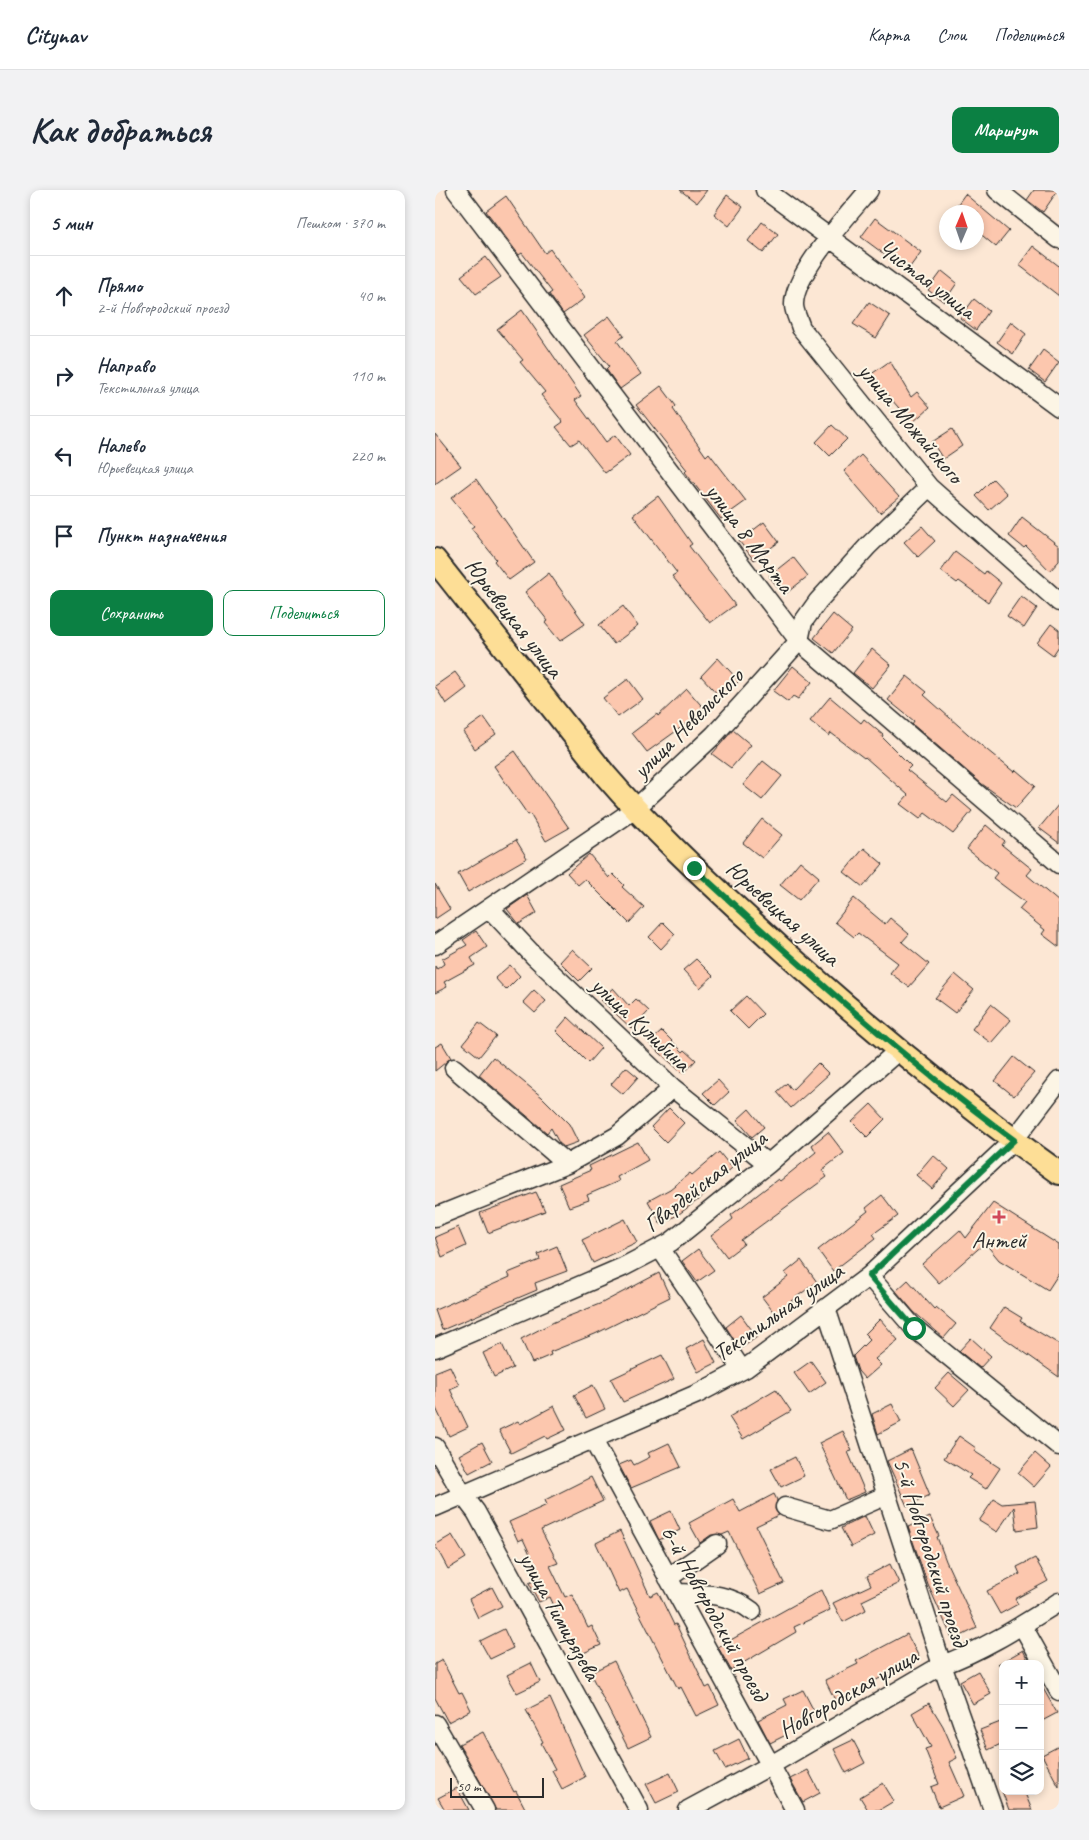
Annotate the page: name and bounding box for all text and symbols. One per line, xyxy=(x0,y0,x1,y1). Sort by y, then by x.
text: Citynav xyxy=(25,20,86,50)
text: Карта xyxy=(868,24,909,46)
text: Слои xyxy=(937,24,966,46)
text: Поделиться xyxy=(994,24,1064,46)
button: Маршрут xyxy=(952,107,1059,153)
text: Как добраться xyxy=(30,108,211,153)
north arrow xyxy=(939,205,984,250)
text: 5 мин xyxy=(50,210,92,236)
text: Пешком · 370 m xyxy=(296,213,385,233)
street label: Чистая улица xyxy=(872,233,983,327)
text: Прямо xyxy=(97,274,142,298)
icon: ahead xyxy=(50,282,78,310)
text: 40 m xyxy=(358,286,385,306)
text: 2-й Новгородский проезд xyxy=(97,298,228,318)
text: Направо xyxy=(97,354,155,378)
street label: улица Можайского xyxy=(850,355,972,492)
icon: right xyxy=(50,362,78,390)
text: 110 m xyxy=(351,366,385,386)
text: Текстильная улица xyxy=(97,378,199,398)
text: Налево xyxy=(97,434,145,458)
icon: left xyxy=(50,442,78,470)
text: 220 m xyxy=(351,446,385,466)
text: Юрьевецкая улица xyxy=(97,458,193,478)
street label: улица 8 Марта xyxy=(698,476,802,600)
icon: arrive xyxy=(50,522,78,550)
text: Пункт назначения xyxy=(97,524,226,548)
street label: Юрьевецкая улица xyxy=(458,552,571,685)
button: Сохранить xyxy=(50,590,213,636)
button: Поделиться xyxy=(223,590,385,636)
street label: улица Невельского xyxy=(625,660,751,786)
street label: Юрьевецкая улица xyxy=(720,854,848,973)
route end xyxy=(683,857,706,880)
street label: улица Кулибина xyxy=(583,969,698,1079)
street label: Гвардейская улица xyxy=(637,1123,774,1238)
marker: Антей xyxy=(993,1211,1005,1223)
place label: Антей xyxy=(972,1225,1028,1255)
street label: Текстильная улица xyxy=(707,1255,850,1368)
route start xyxy=(903,1317,926,1340)
street label: 5-й Новгородский проезд xyxy=(886,1454,976,1653)
street label: 6-й Новгородский проезд xyxy=(654,1520,777,1708)
street label: улица Тимирязева xyxy=(511,1545,608,1687)
street label: Новгородская улица xyxy=(773,1640,924,1745)
map controls xyxy=(999,1660,1044,1795)
button: + xyxy=(999,1660,1044,1705)
button: − xyxy=(999,1705,1044,1750)
button: layers xyxy=(999,1750,1044,1795)
scale bar xyxy=(450,1775,544,1798)
text: 50 m xyxy=(457,1778,481,1795)

